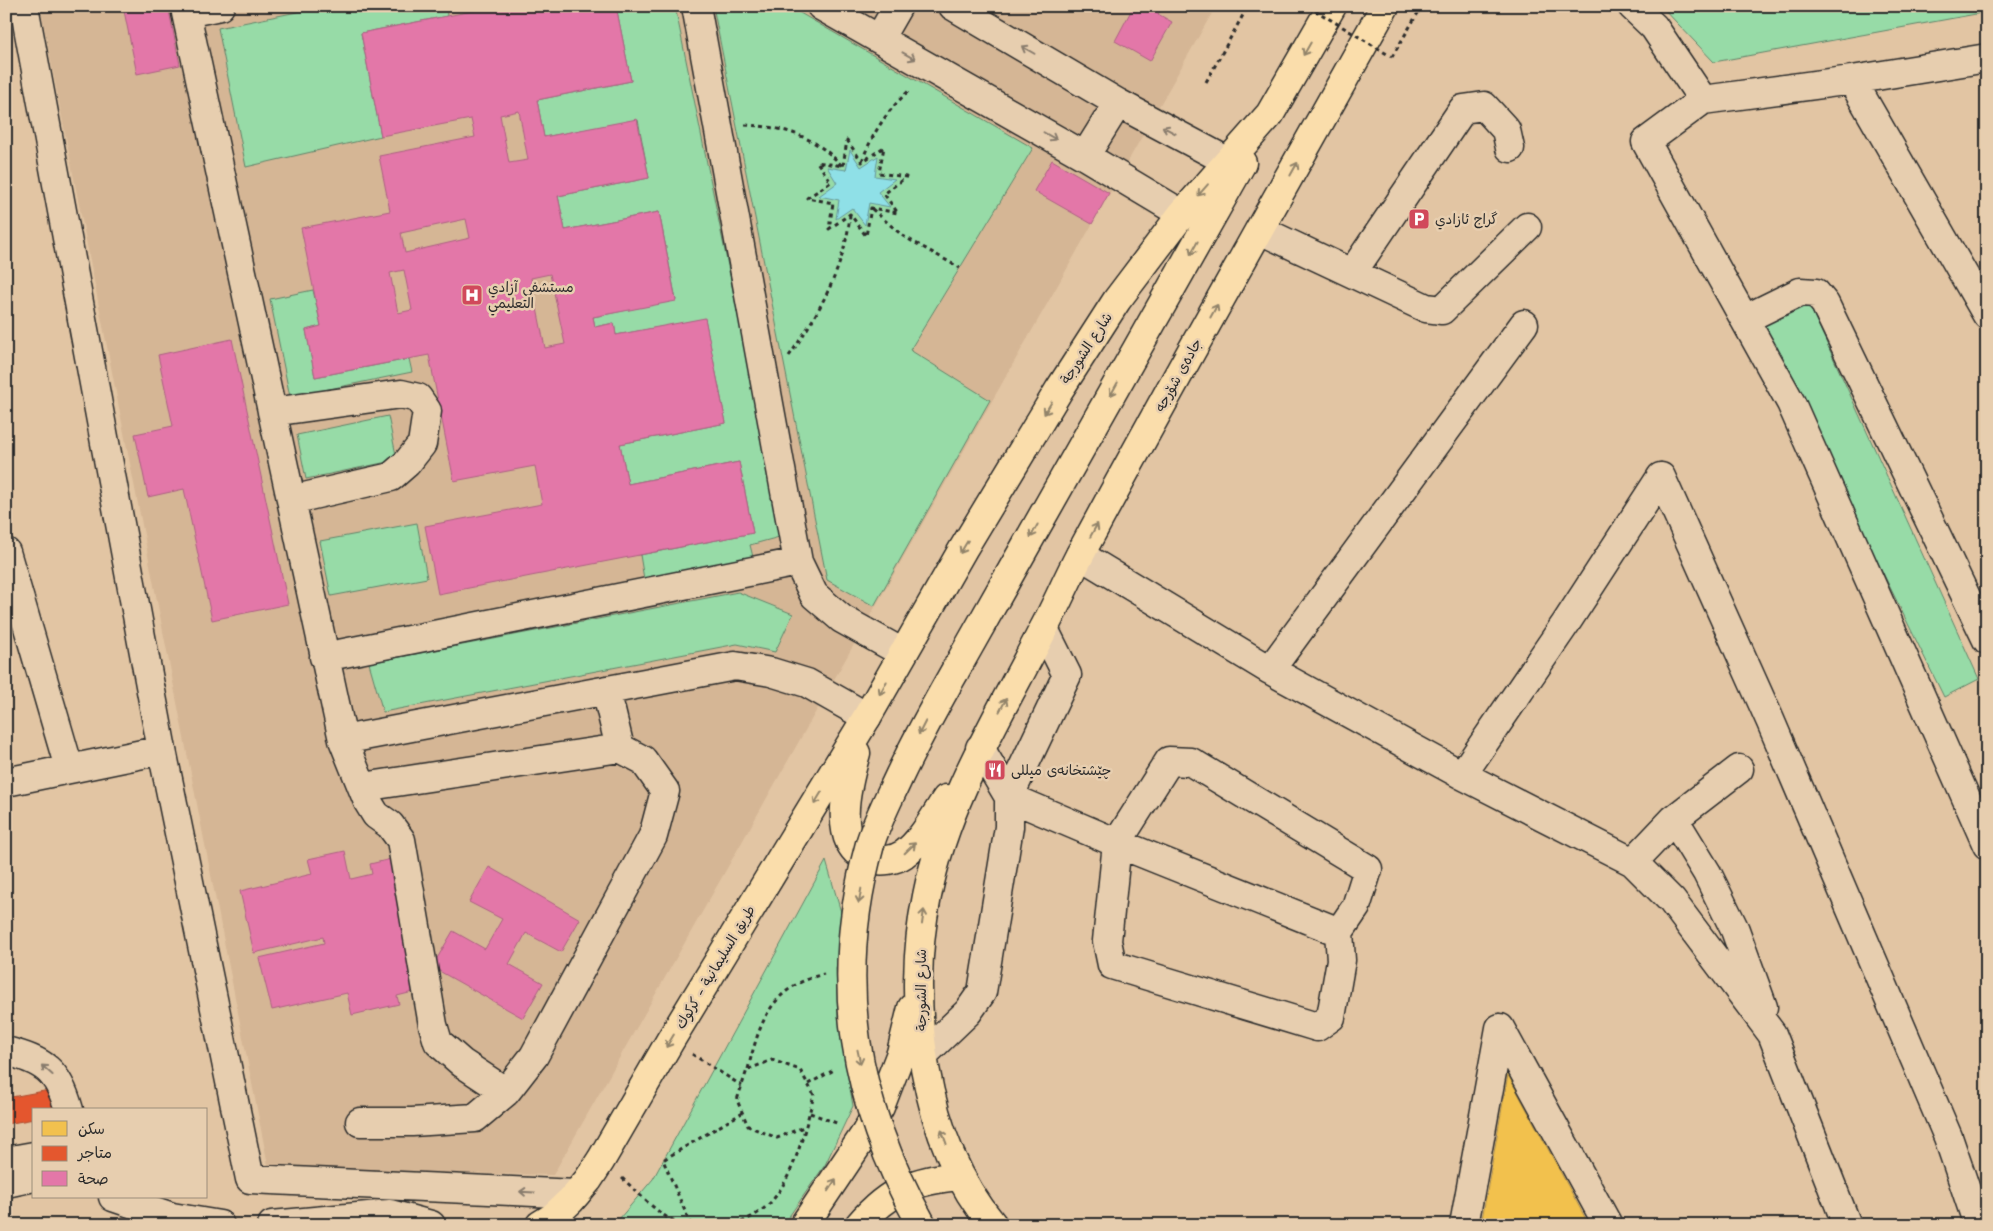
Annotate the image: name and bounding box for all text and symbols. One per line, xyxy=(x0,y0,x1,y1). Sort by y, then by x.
one-way arrow xyxy=(1302,41,1312,55)
one-way arrow xyxy=(1020,45,1035,55)
one-way arrow xyxy=(901,51,916,61)
one-way arrow xyxy=(1162,125,1177,134)
one-way arrow xyxy=(1043,131,1058,141)
one-way arrow xyxy=(1290,162,1299,177)
one-way arrow xyxy=(1198,183,1209,196)
parking icon: گراج ئازادي xyxy=(1407,207,1431,231)
place label: گراج ئازادي xyxy=(1435,210,1498,230)
one-way arrow xyxy=(1189,240,1199,255)
place label: مستشفى آزادي التعليمي xyxy=(488,278,574,316)
hospital icon: مستشفى آزادي التعليمي xyxy=(460,283,484,307)
one-way arrow xyxy=(1210,304,1220,318)
street label: شارع الشورجة xyxy=(1056,309,1117,388)
street label: جادەی شۆرجە xyxy=(1150,335,1206,415)
one-way arrow xyxy=(1109,382,1119,397)
one-way arrow xyxy=(1042,400,1052,414)
one-way arrow xyxy=(1029,523,1039,538)
one-way arrow xyxy=(1090,523,1099,538)
one-way arrow xyxy=(958,539,968,553)
one-way arrow xyxy=(878,680,888,695)
one-way arrow xyxy=(998,698,1008,713)
one-way arrow xyxy=(917,721,927,736)
restaurant icon: چێشتخانەی میللی xyxy=(983,758,1007,782)
place label: چێشتخانەی میللی xyxy=(1011,761,1111,780)
one-way arrow xyxy=(812,790,822,804)
one-way arrow xyxy=(904,842,916,854)
one-way arrow xyxy=(854,888,864,904)
street label: طريق السليمانية - كركوك xyxy=(671,902,760,1033)
one-way arrow xyxy=(919,909,929,925)
street label: شارع الشورجة xyxy=(912,949,931,1031)
one-way arrow xyxy=(665,1034,675,1048)
one-way arrow xyxy=(854,1049,864,1065)
one-way arrow xyxy=(41,1064,54,1076)
legend xyxy=(32,1108,208,1198)
text: سكن xyxy=(78,1119,105,1139)
one-way arrow xyxy=(939,1130,948,1145)
text: متاجر xyxy=(76,1143,112,1163)
text: صحة xyxy=(78,1169,109,1189)
one-way arrow xyxy=(827,1178,837,1192)
one-way arrow xyxy=(520,1187,536,1197)

